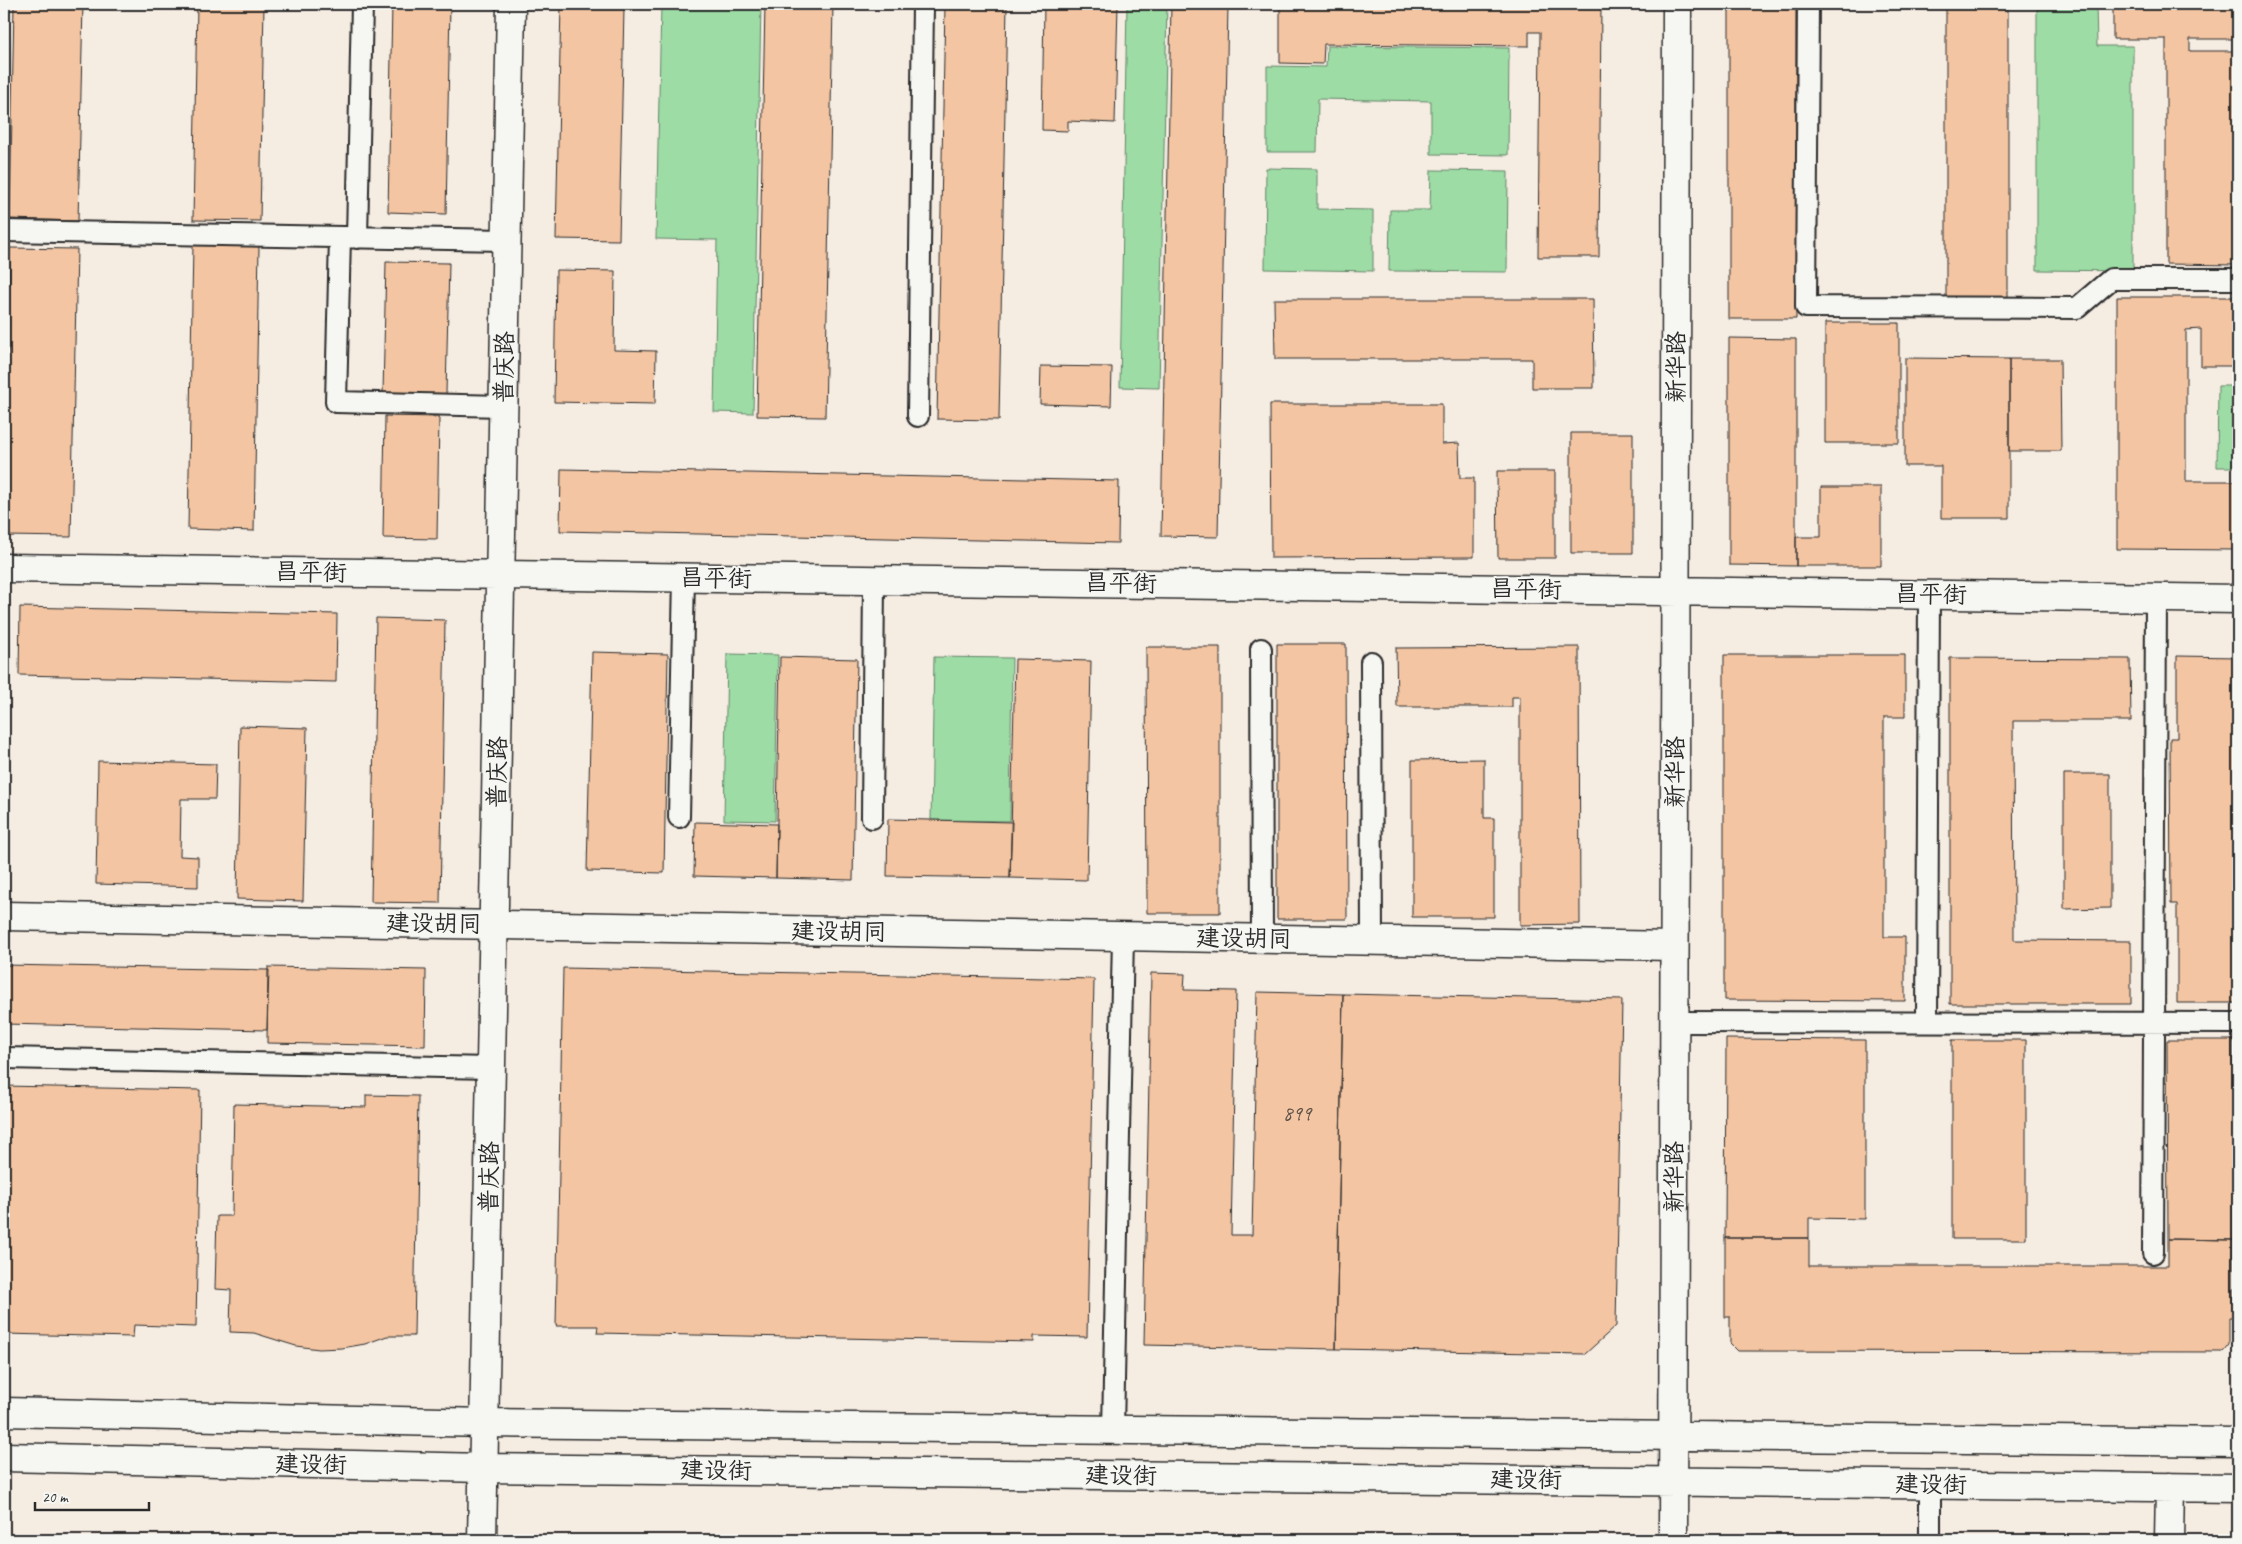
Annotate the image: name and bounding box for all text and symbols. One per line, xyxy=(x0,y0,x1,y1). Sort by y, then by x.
street label: 普庆路 xyxy=(488,331,520,403)
street label: 新华路 xyxy=(1661,331,1691,403)
street label: 昌平街 xyxy=(275,556,347,588)
street label: 昌平街 xyxy=(680,562,752,594)
street label: 昌平街 xyxy=(1085,567,1157,599)
street label: 昌平街 xyxy=(1490,573,1562,605)
street label: 昌平街 xyxy=(1895,578,1967,610)
street label: 普庆路 xyxy=(481,736,513,808)
street label: 新华路 xyxy=(1660,736,1690,808)
street label: 建设胡同 xyxy=(386,907,482,939)
street label: 建设胡同 xyxy=(791,915,887,947)
street label: 建设胡同 xyxy=(1196,922,1292,954)
house number: 899 xyxy=(1283,1100,1313,1126)
street label: 普庆路 xyxy=(473,1141,505,1213)
street label: 新华路 xyxy=(1659,1141,1689,1213)
street label: 建设街 xyxy=(275,1448,347,1480)
street label: 建设街 xyxy=(680,1454,752,1486)
street label: 建设街 xyxy=(1085,1459,1157,1491)
street label: 建设街 xyxy=(1490,1463,1562,1495)
street label: 建设街 xyxy=(1895,1468,1967,1500)
scale bar xyxy=(35,1479,149,1511)
text: 20 m xyxy=(42,1488,69,1507)

